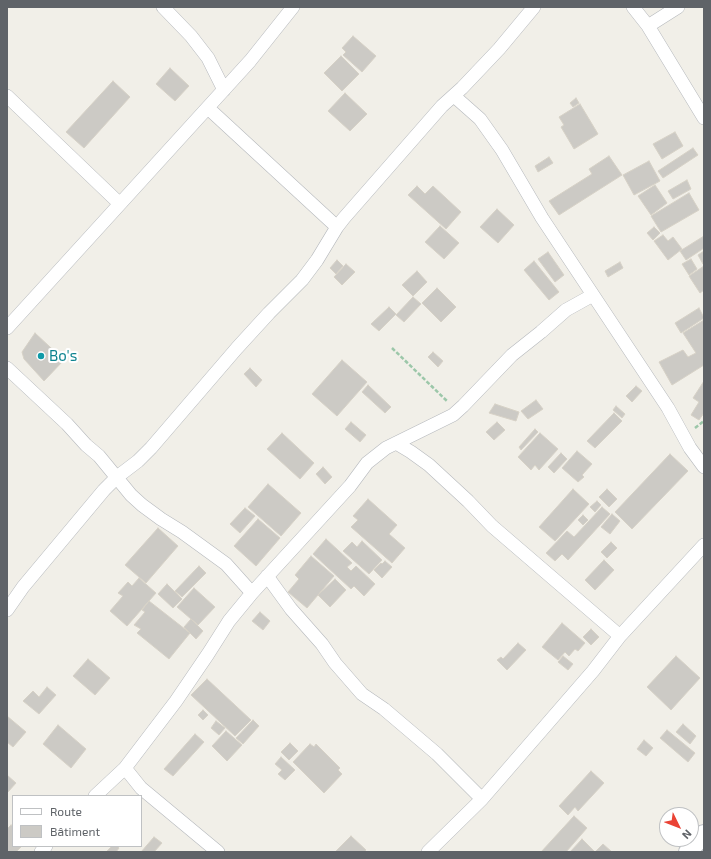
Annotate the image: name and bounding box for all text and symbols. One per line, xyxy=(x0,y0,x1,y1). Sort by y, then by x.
place label: Bo's xyxy=(49,347,77,365)
marker: Bo's xyxy=(36,351,46,361)
legend xyxy=(12,795,142,847)
text: Route xyxy=(50,804,82,818)
north arrow xyxy=(659,807,699,847)
text: Bâtiment xyxy=(50,824,100,838)
text: N xyxy=(680,827,695,842)

